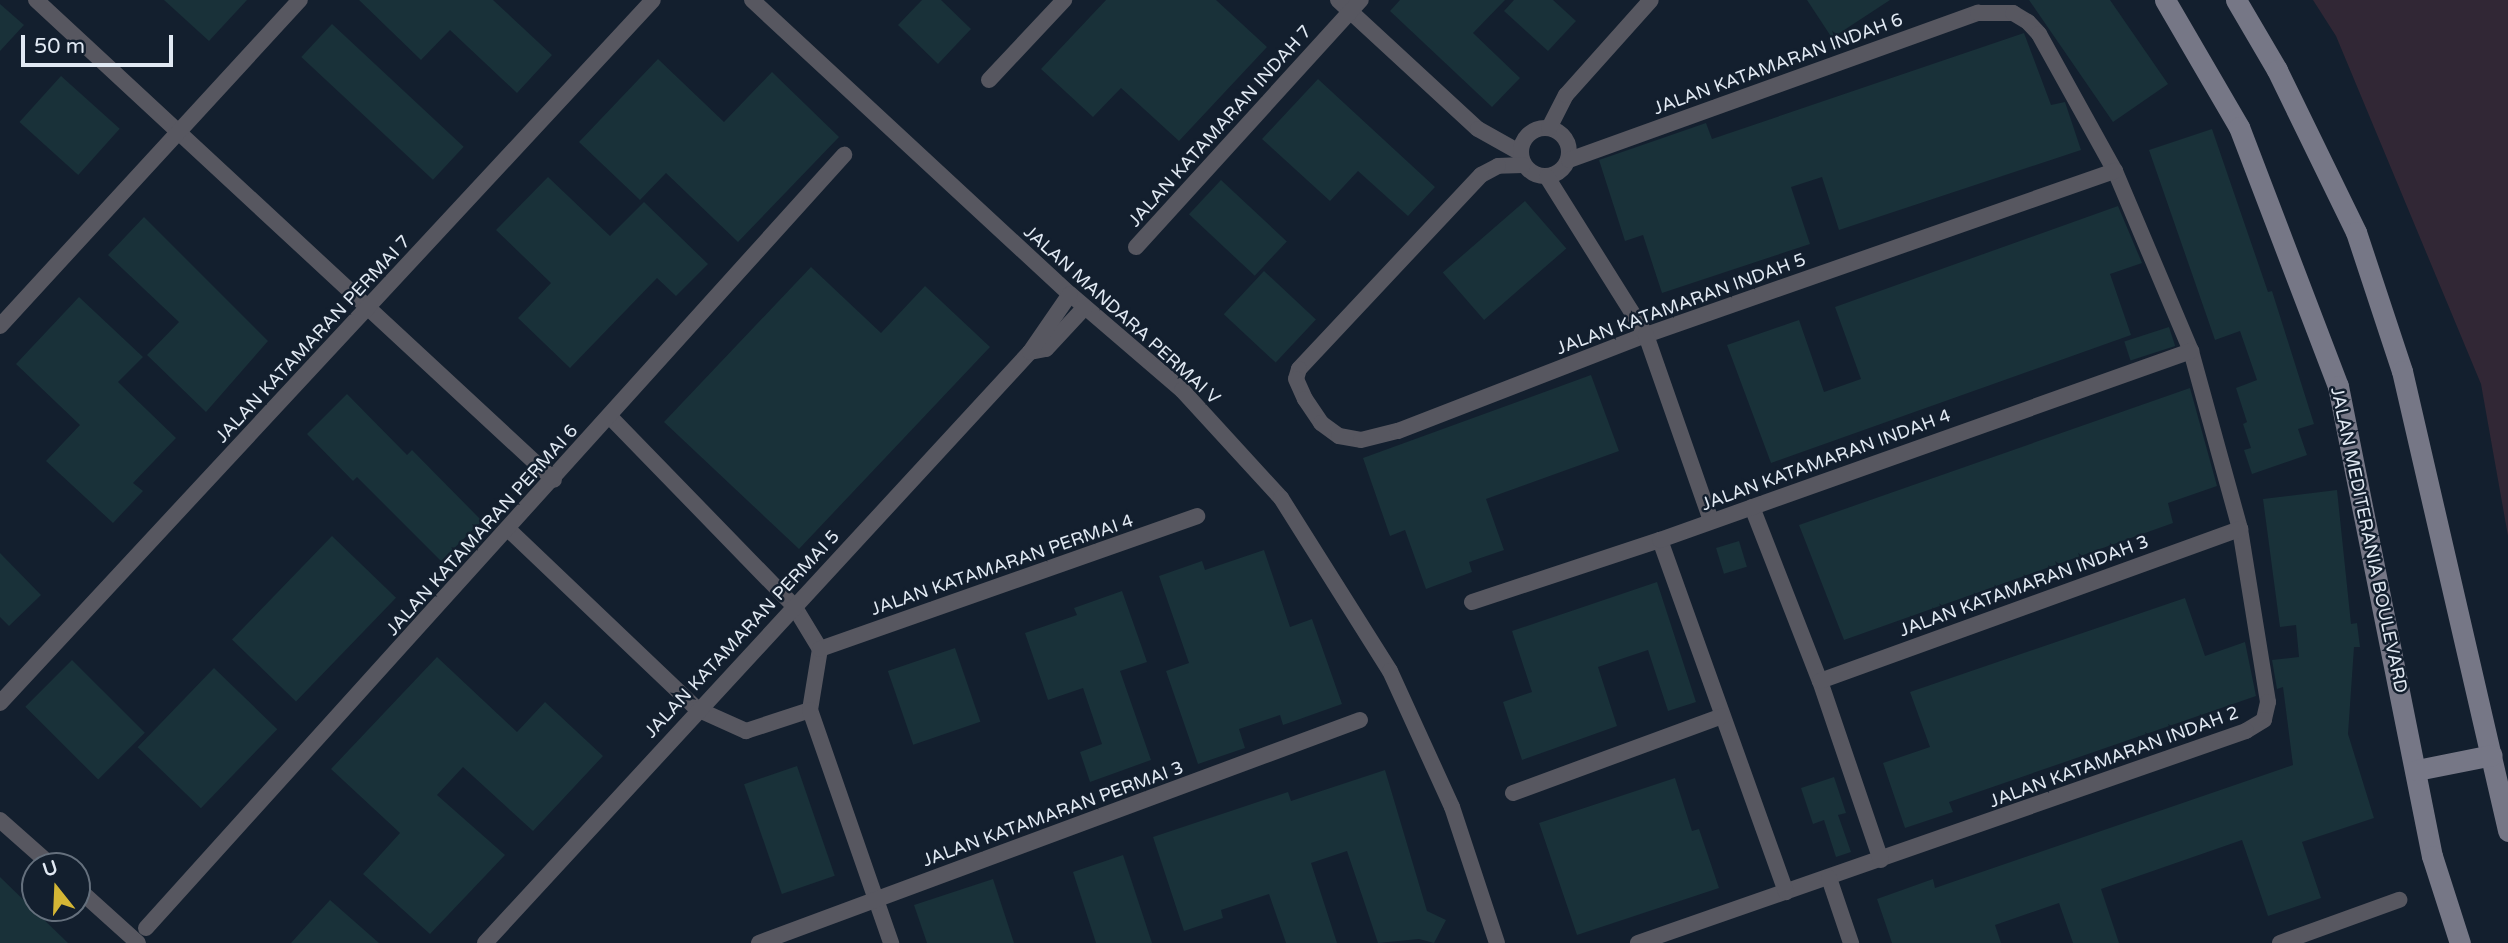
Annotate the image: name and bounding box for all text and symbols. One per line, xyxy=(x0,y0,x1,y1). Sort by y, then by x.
street label: JALAN KATAMARAN INDAH 6 xyxy=(1650,9,1906,119)
scale bar xyxy=(24,21,177,65)
street label: JALAN KATAMARAN INDAH 7 xyxy=(1124,21,1316,231)
text: 50 m xyxy=(34,34,85,59)
street label: JALAN MANDARA PERMAI V xyxy=(1019,221,1225,409)
street label: JALAN KATAMARAN PERMAI 7 xyxy=(211,231,415,447)
street label: JALAN KATAMARAN INDAH 5 xyxy=(1553,249,1809,359)
street label: JALAN MEDITERANIA BOULEVARD xyxy=(2326,385,2412,695)
street label: JALAN KATAMARAN INDAH 4 xyxy=(1698,405,1954,515)
street label: JALAN KATAMARAN PERMAI 6 xyxy=(382,420,582,640)
street label: JALAN KATAMARAN PERMAI 4 xyxy=(868,510,1136,620)
street label: JALAN KATAMARAN PERMAI 5 xyxy=(640,526,844,742)
street label: JALAN KATAMARAN INDAH 3 xyxy=(1896,531,2152,641)
street label: JALAN KATAMARAN INDAH 2 xyxy=(1986,702,2242,812)
street label: JALAN KATAMARAN PERMAI 3 xyxy=(920,757,1186,871)
north arrow xyxy=(21,852,91,922)
text: U xyxy=(40,856,60,882)

